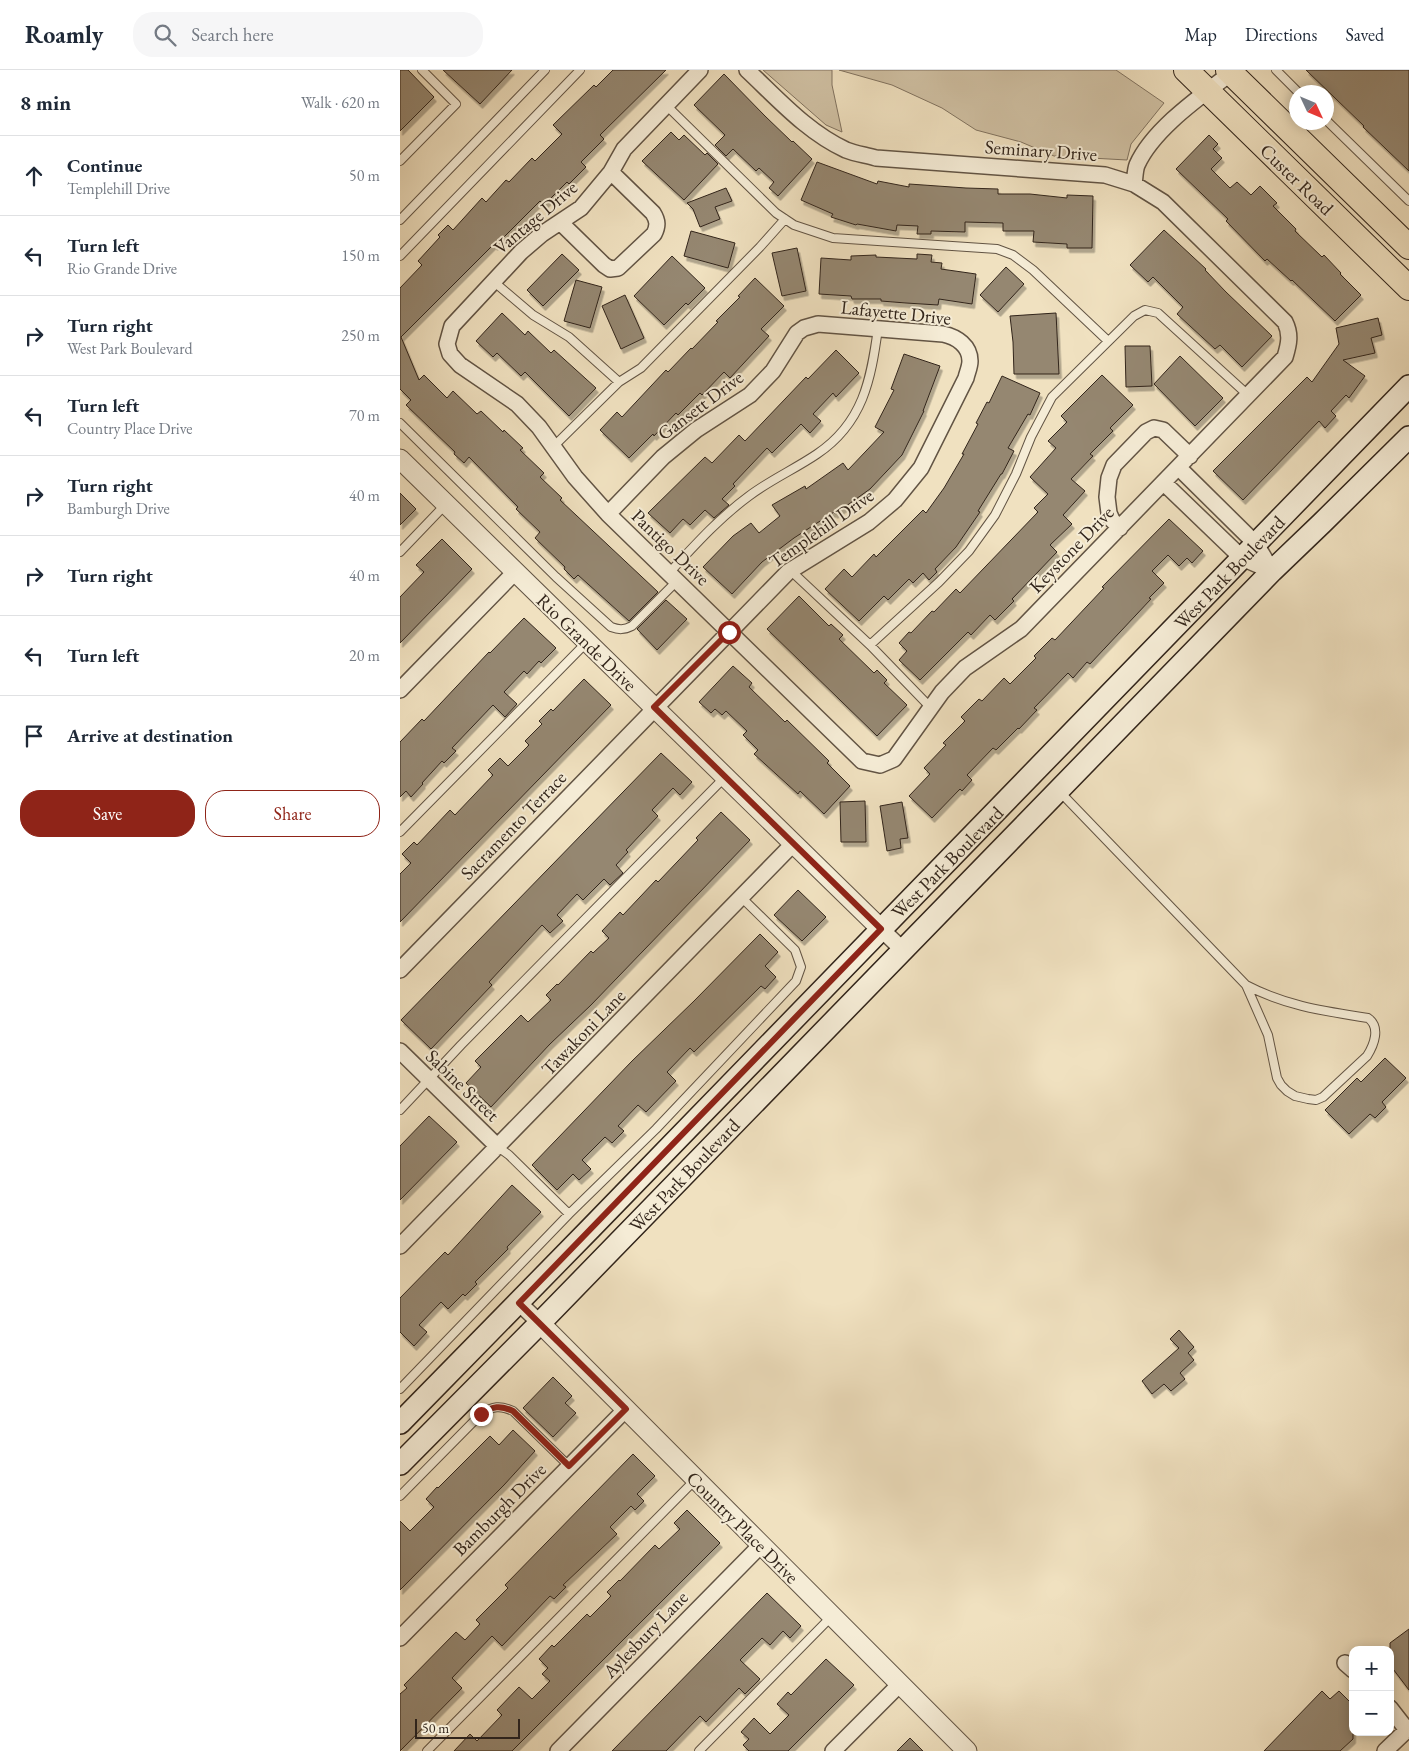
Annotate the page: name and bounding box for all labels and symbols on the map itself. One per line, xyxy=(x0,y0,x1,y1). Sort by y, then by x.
north arrow xyxy=(1289,85,1334,130)
street label: Seminary Drive xyxy=(984,134,1098,167)
street label: Custer Road xyxy=(1255,138,1339,221)
street label: Vantage Drive xyxy=(488,175,582,260)
street label: Lafayette Drive xyxy=(840,294,952,331)
street label: Gansett Drive xyxy=(652,365,748,446)
street label: Templehill Drive xyxy=(764,483,879,574)
street label: Keystone Drive xyxy=(1023,500,1119,598)
street label: Pantigo Drive xyxy=(626,504,715,591)
street label: West Park Boulevard xyxy=(1169,510,1290,635)
street label: Rio Grande Drive xyxy=(531,588,642,697)
route start xyxy=(718,621,741,644)
street label: Sacramento Terrace xyxy=(455,765,572,885)
street label: West Park Boulevard xyxy=(886,801,1009,924)
street label: Tawakoni Lane xyxy=(536,984,631,1081)
street label: Sabine Street xyxy=(420,1044,505,1127)
street label: West Park Boulevard xyxy=(624,1113,745,1238)
route end xyxy=(470,1403,493,1426)
street label: Bamburgh Drive xyxy=(447,1457,551,1561)
street label: Country Place Drive xyxy=(681,1466,804,1589)
street label: Aylesbury Lane xyxy=(597,1585,693,1684)
scale bar xyxy=(415,1716,520,1739)

